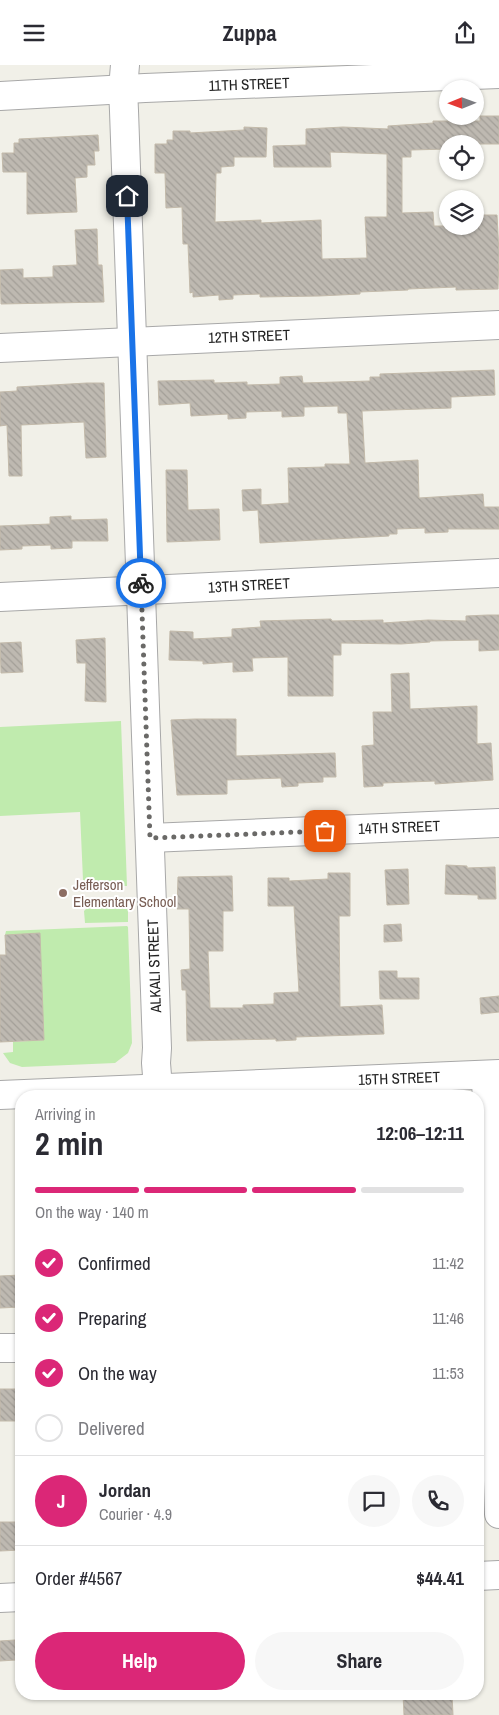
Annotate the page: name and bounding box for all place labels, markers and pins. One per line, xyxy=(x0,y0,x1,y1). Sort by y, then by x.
pin xyxy=(106,175,148,217)
pin xyxy=(304,810,346,852)
place label: Jefferson Elementary School xyxy=(73,874,176,912)
marker: Jefferson Elementary School xyxy=(57,887,69,899)

